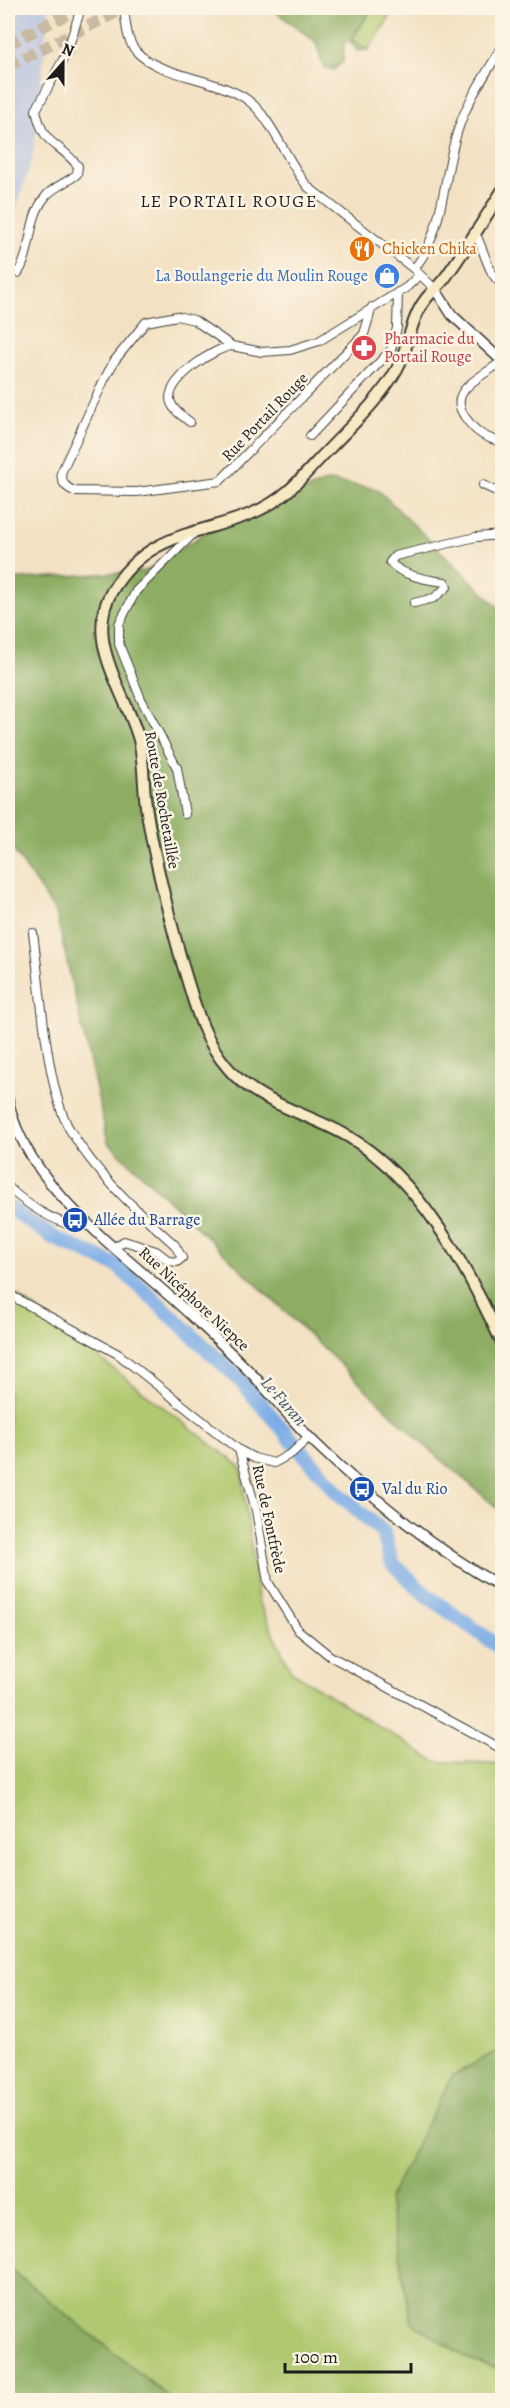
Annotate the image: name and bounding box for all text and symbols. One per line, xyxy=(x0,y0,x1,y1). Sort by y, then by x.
north arrow xyxy=(33,33,93,93)
text: N xyxy=(59,38,78,62)
district label: LE PORTAIL ROUGE xyxy=(140,189,318,213)
restaurant icon: Chicken Chika xyxy=(347,234,377,264)
place label: Chicken Chika xyxy=(382,238,477,260)
shop icon: La Boulangerie du Moulin Rouge xyxy=(372,261,402,291)
place label: La Boulangerie du Moulin Rouge xyxy=(155,265,368,287)
place label: Pharmacie du Portail Rouge xyxy=(384,328,475,368)
pharmacy icon: Pharmacie du Portail Rouge xyxy=(349,333,379,363)
street label: Rue Portail Rouge xyxy=(217,368,313,466)
street label: Route de Rochetaillée xyxy=(139,729,185,871)
bus stop icon: Allée du Barrage xyxy=(60,1205,90,1235)
place label: Allée du Barrage xyxy=(93,1209,201,1231)
street label: Rue Nicéphore Niepce xyxy=(134,1242,254,1356)
water label: Le Furan xyxy=(256,1371,312,1431)
street label: Rue de Fontfrède xyxy=(247,1462,291,1576)
bus stop icon: Val du Rio xyxy=(347,1474,377,1504)
place label: Val du Rio xyxy=(381,1478,448,1500)
scale bar xyxy=(285,2336,411,2374)
text: 100 m xyxy=(294,2345,338,2369)

